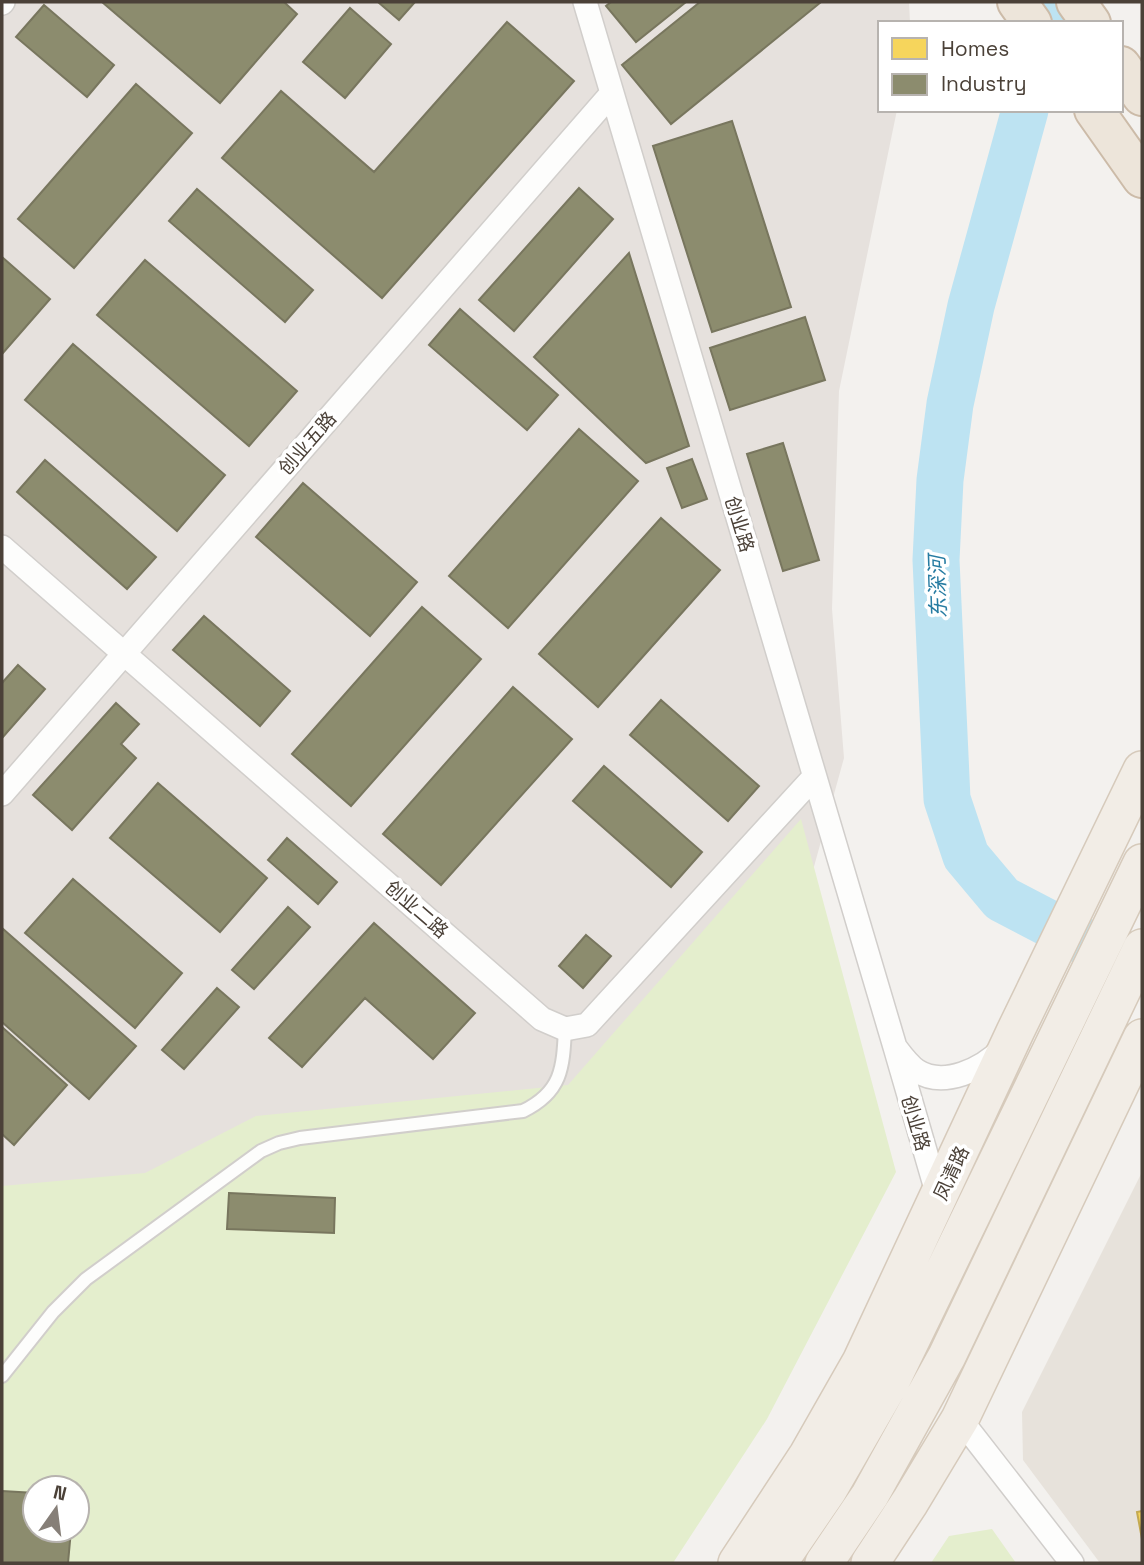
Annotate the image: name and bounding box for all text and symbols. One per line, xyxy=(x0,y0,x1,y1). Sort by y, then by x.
legend xyxy=(878,21,1123,112)
text: Homes xyxy=(941,35,1009,62)
text: Industry xyxy=(941,70,1027,97)
street label: 创业五路 xyxy=(273,406,342,480)
street label: 创业路 xyxy=(719,493,760,555)
water label: 东深河 xyxy=(923,551,952,619)
street label: 创业二路 xyxy=(380,875,454,944)
street label: 创业路 xyxy=(896,1092,935,1154)
street label: 凤清路 xyxy=(928,1142,975,1204)
north arrow xyxy=(21,1474,91,1544)
text: N xyxy=(51,1479,69,1507)

